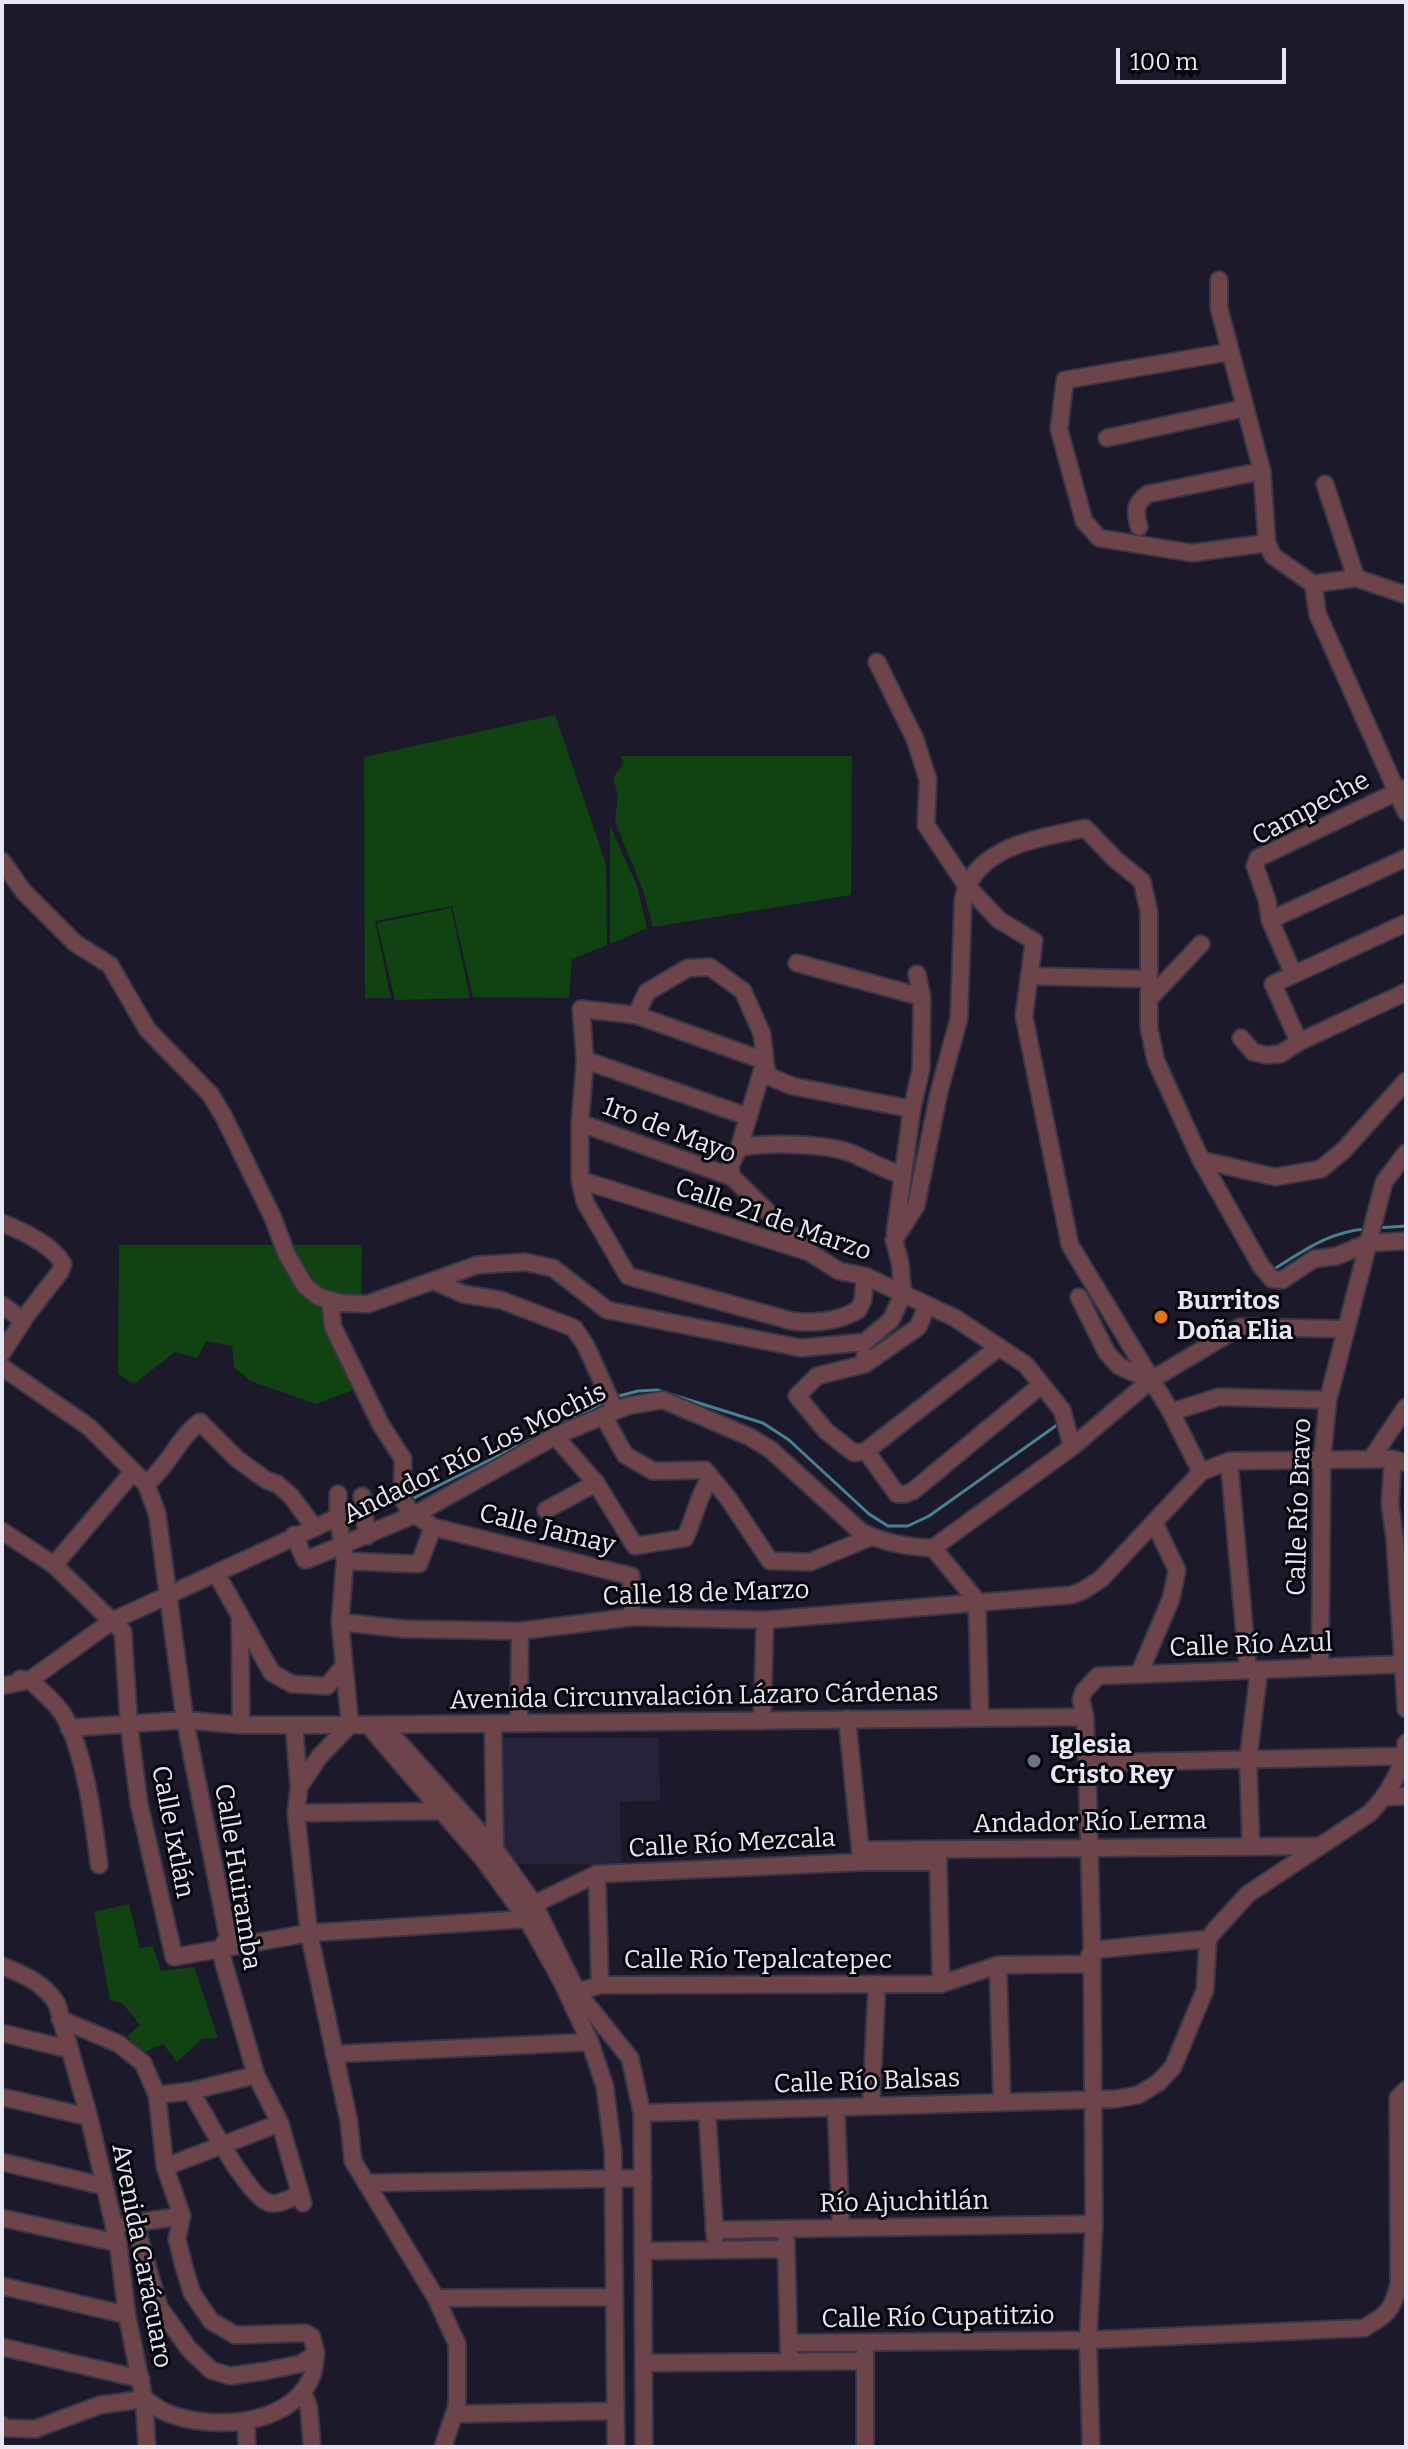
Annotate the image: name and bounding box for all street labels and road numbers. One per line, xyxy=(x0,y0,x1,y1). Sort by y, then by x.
street label: Campeche xyxy=(1247,765,1375,853)
street label: 1ro de Mayo xyxy=(598,1091,740,1171)
street label: Calle 21 de Marzo xyxy=(671,1172,875,1268)
street label: Andador Río Los Mochis xyxy=(338,1377,612,1531)
street label: Calle Río Bravo xyxy=(1281,1417,1319,1597)
street label: Calle Jamay xyxy=(476,1498,618,1562)
street label: Calle 18 de Marzo xyxy=(602,1575,810,1613)
street label: Calle Río Azul xyxy=(1169,1628,1333,1664)
street label: Avenida Circunvalación Lázaro Cárdenas xyxy=(449,1677,939,1717)
street label: Calle Ixtlán xyxy=(144,1763,200,1901)
street label: Calle Huiramba xyxy=(207,1782,267,1972)
street label: Andador Río Lerma xyxy=(973,1805,1207,1841)
street label: Calle Río Mezcala xyxy=(628,1823,836,1865)
street label: Calle Río Tepalcatepec xyxy=(624,1945,892,1977)
street label: Calle Río Balsas xyxy=(773,2063,961,2101)
street label: Avenida Carácuaro xyxy=(104,2141,178,2371)
street label: Río Ajuchitlán xyxy=(819,2186,989,2220)
street label: Calle Río Cupatitzio xyxy=(821,2300,1055,2336)

